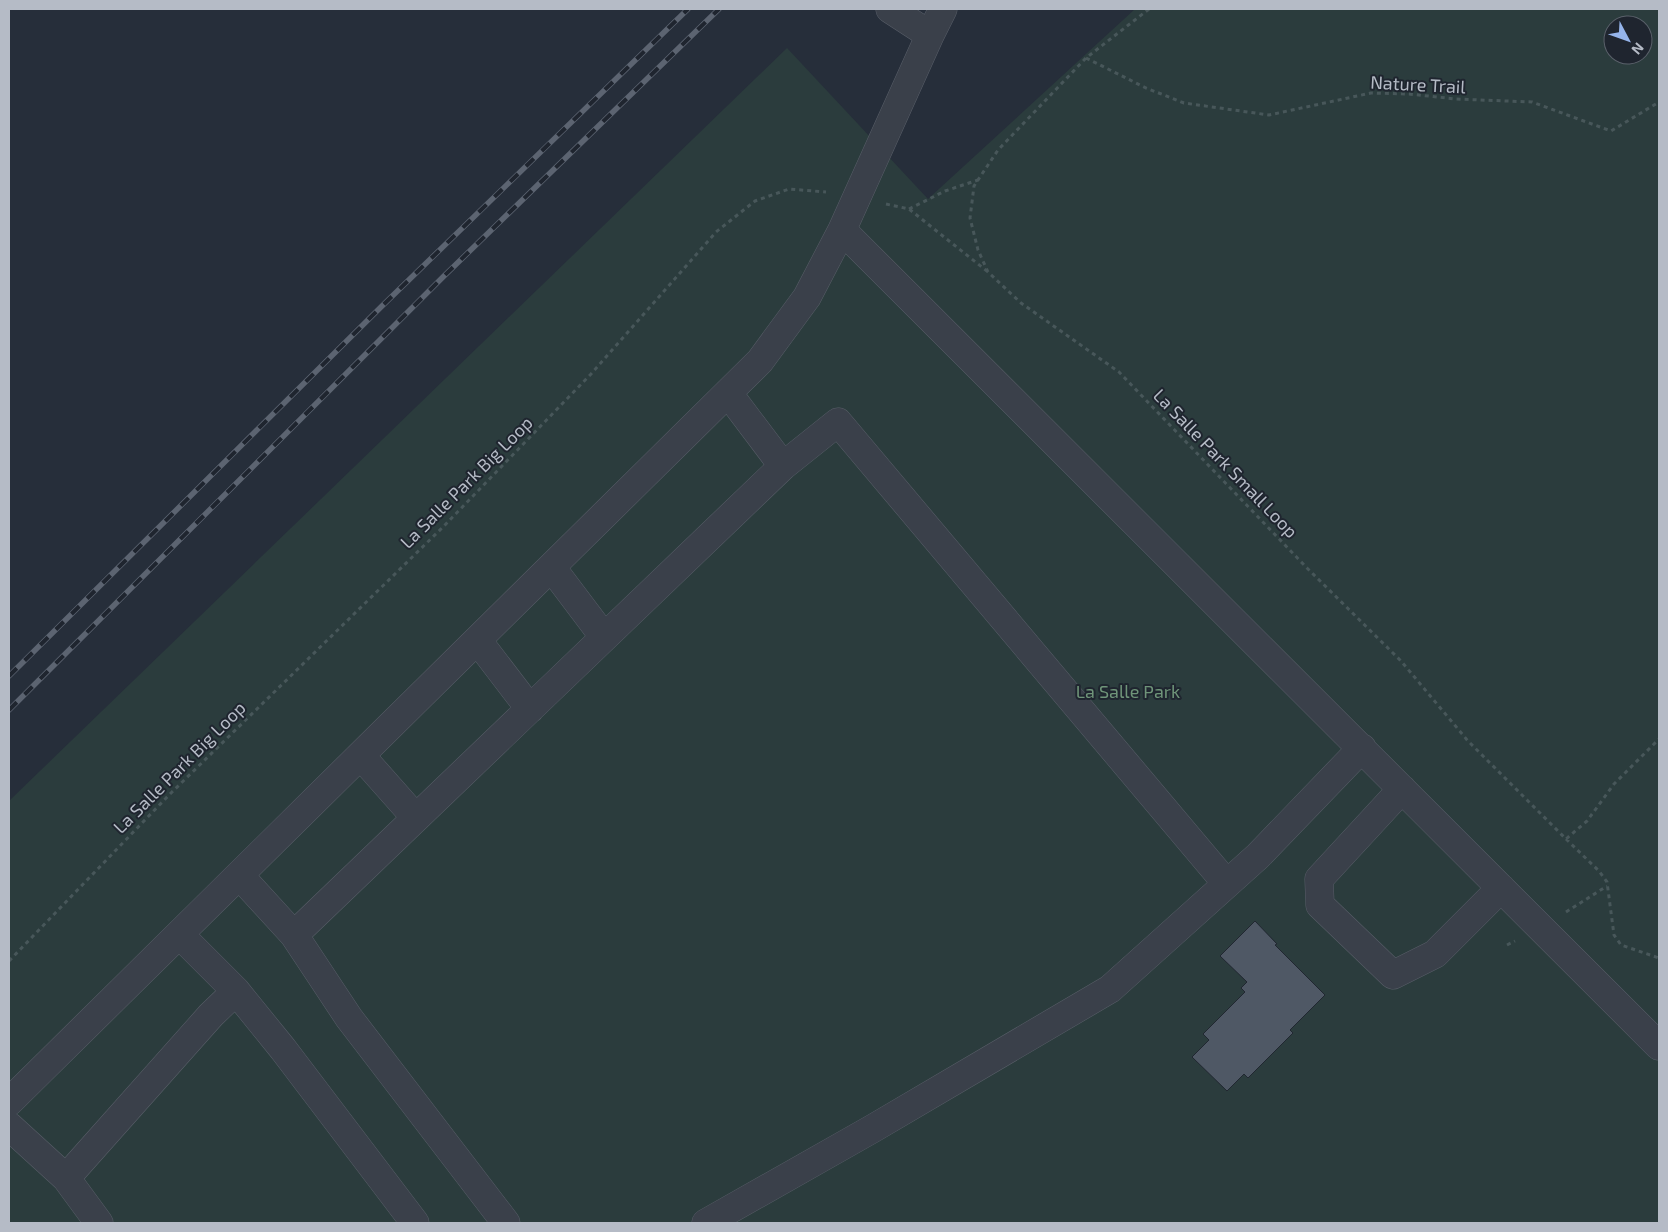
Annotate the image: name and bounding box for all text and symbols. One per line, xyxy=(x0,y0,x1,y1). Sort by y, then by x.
north arrow xyxy=(1603,15,1653,65)
text: N xyxy=(1628,39,1648,58)
street label: Nature Trail xyxy=(1370,71,1467,98)
street label: La Salle Park Small Loop xyxy=(1149,384,1303,542)
street label: La Salle Park Big Loop xyxy=(395,411,537,553)
park label: La Salle Park xyxy=(1076,680,1180,702)
street label: La Salle Park Big Loop xyxy=(108,696,250,838)

